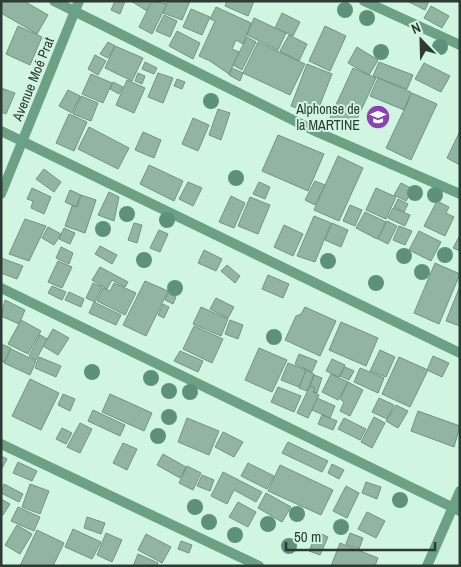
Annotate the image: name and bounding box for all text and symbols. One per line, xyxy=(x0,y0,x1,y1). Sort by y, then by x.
north arrow xyxy=(396,15,446,65)
text: N xyxy=(409,18,423,38)
street label: Avenue Moé Prat xyxy=(8,35,58,124)
place label: Alphonse de la MARTINE xyxy=(295,100,360,134)
school or university icon: Alphonse de la MARTINE xyxy=(365,104,391,130)
scale bar xyxy=(286,520,435,552)
text: 50 m xyxy=(294,526,321,547)

